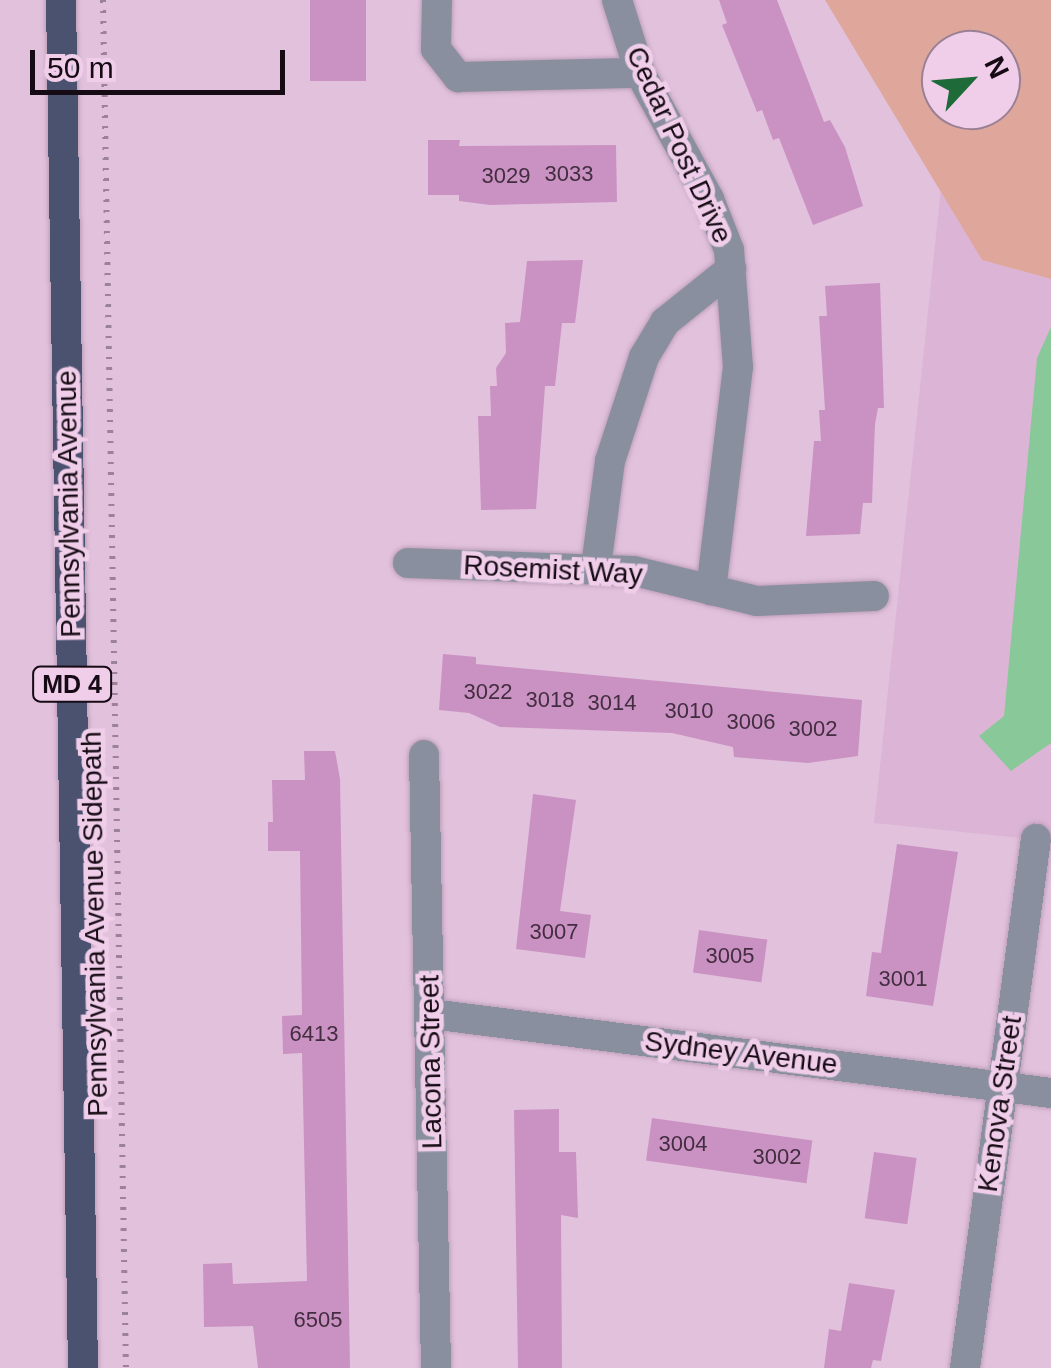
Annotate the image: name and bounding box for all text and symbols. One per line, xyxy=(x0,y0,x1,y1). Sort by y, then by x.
scale bar xyxy=(35,30,290,92)
north arrow xyxy=(921,30,1021,130)
street label: Cedar Post Drive xyxy=(619,41,739,249)
text: 50 m xyxy=(47,51,114,84)
text: N xyxy=(978,52,1015,83)
house number: 3033 xyxy=(545,161,593,187)
house number: 3029 xyxy=(482,163,530,189)
street label: Pennsylvania Avenue xyxy=(50,369,88,639)
street label: Rosemist Way xyxy=(463,549,643,591)
road number: MD 4 xyxy=(32,664,112,704)
house number: 3022 xyxy=(464,679,512,705)
house number: 3018 xyxy=(526,687,574,713)
house number: 3014 xyxy=(588,690,636,716)
house number: 3010 xyxy=(665,698,713,724)
house number: 3006 xyxy=(727,709,775,735)
house number: 3002 xyxy=(789,716,837,742)
street label: Pennsylvania Avenue Sidepath xyxy=(75,730,115,1118)
house number: 3007 xyxy=(530,919,578,945)
house number: 3005 xyxy=(706,943,754,969)
house number: 3001 xyxy=(879,966,927,992)
street label: Lacona Street xyxy=(413,975,449,1149)
street label: Kenova Street xyxy=(971,1014,1029,1194)
house number: 6413 xyxy=(290,1021,338,1047)
street label: Sydney Avenue xyxy=(642,1024,840,1082)
house number: 3004 xyxy=(659,1131,707,1157)
house number: 3002 xyxy=(753,1144,801,1170)
house number: 6505 xyxy=(294,1307,342,1333)

